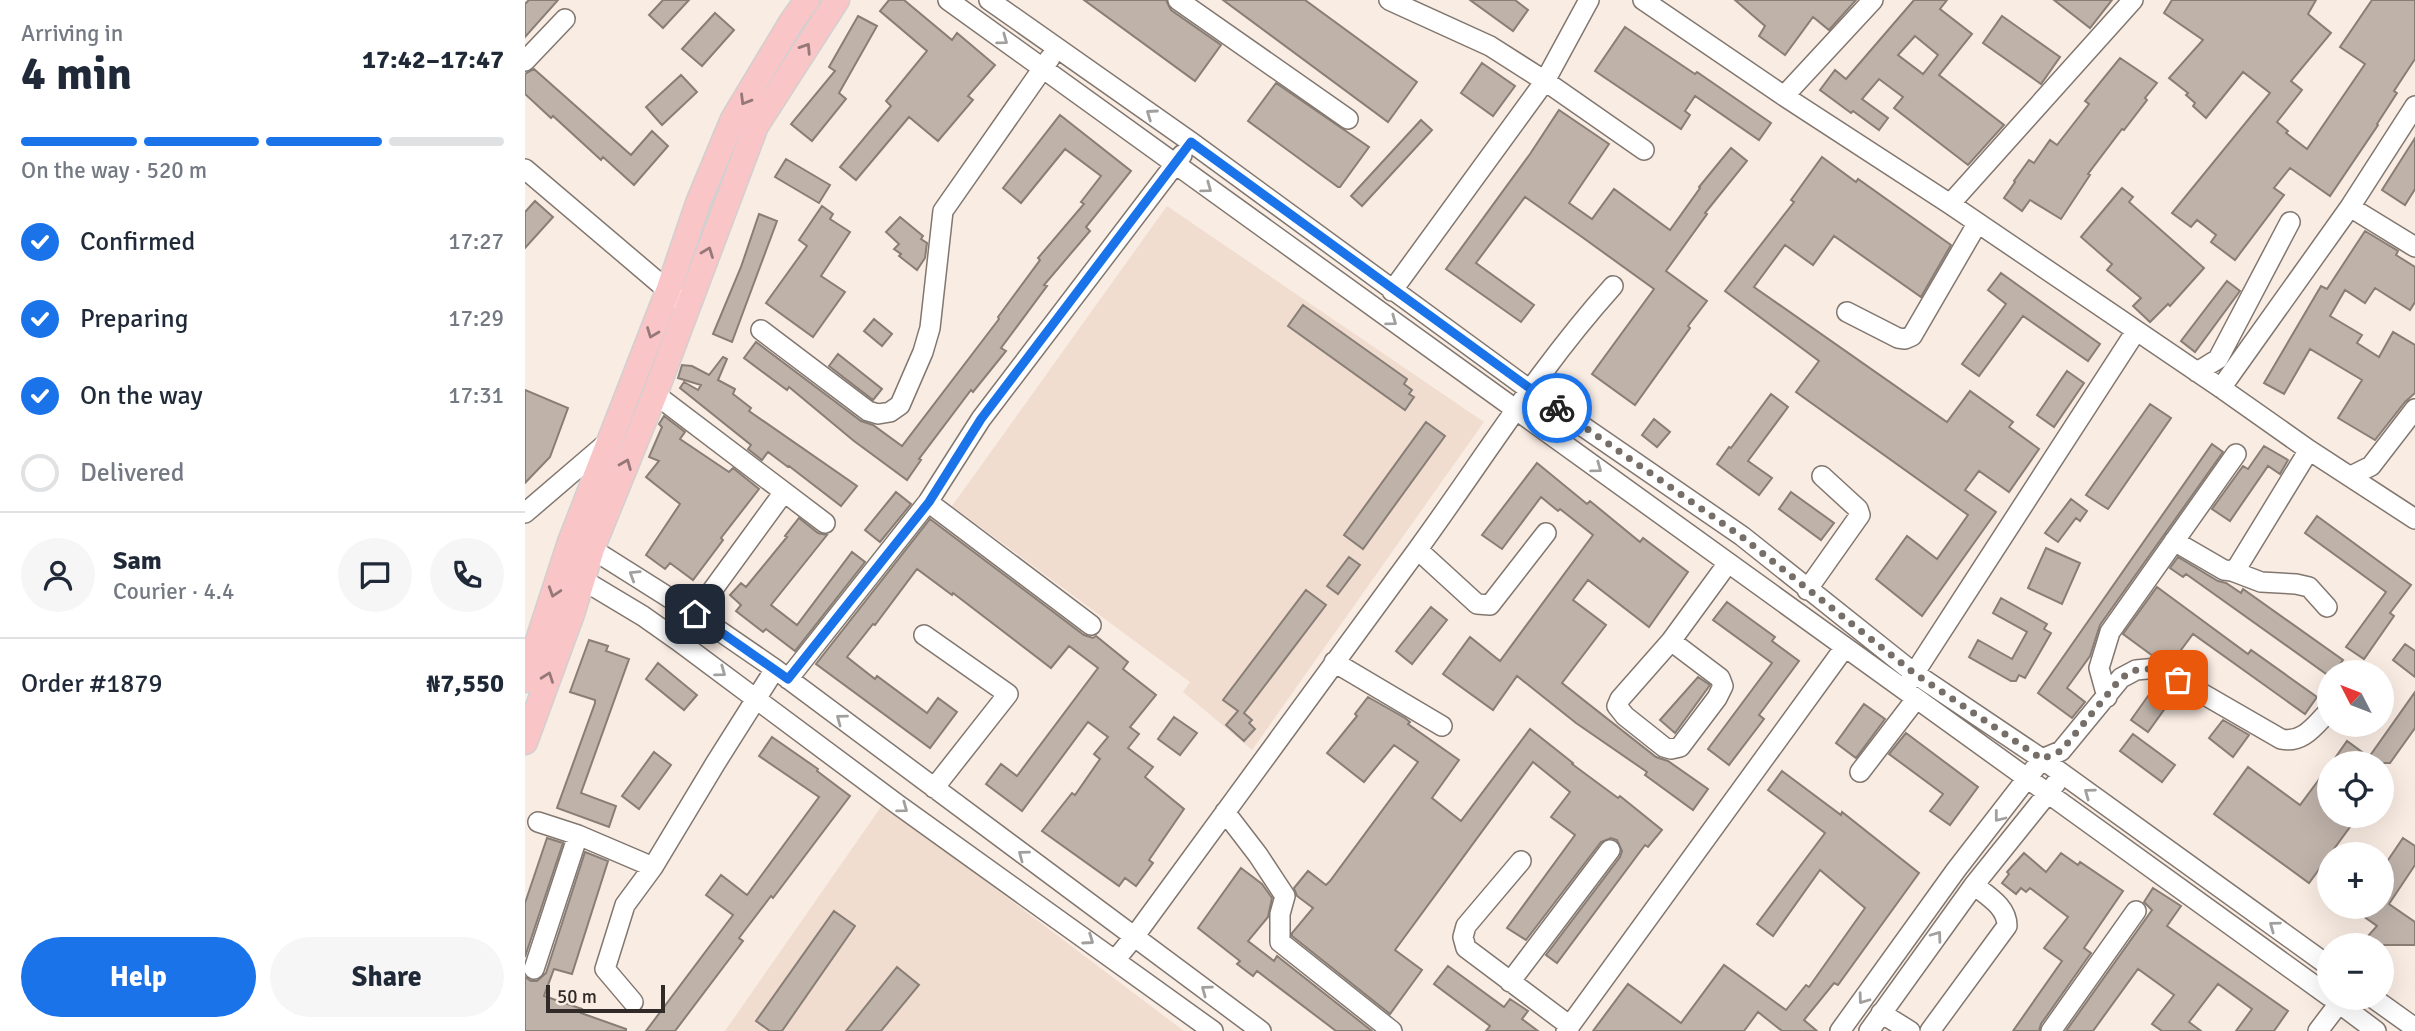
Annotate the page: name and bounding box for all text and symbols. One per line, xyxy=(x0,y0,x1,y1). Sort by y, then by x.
text: Arriving in xyxy=(21,19,123,48)
one-way arrow xyxy=(996,32,1008,44)
one-way arrow xyxy=(798,43,811,56)
text: 17:42–17:47 xyxy=(362,44,504,76)
text: 4 min xyxy=(21,46,132,102)
one-way arrow xyxy=(740,92,753,105)
one-way arrow xyxy=(1146,110,1159,122)
text: On the way · 520 m xyxy=(21,156,207,185)
one-way arrow xyxy=(1200,180,1212,192)
icon: check xyxy=(21,223,59,261)
text: Confirmed xyxy=(80,226,195,258)
text: 17:27 xyxy=(448,227,504,256)
one-way arrow xyxy=(700,246,714,258)
icon: check xyxy=(21,300,59,338)
text: Preparing xyxy=(80,303,188,335)
text: 17:29 xyxy=(448,304,504,333)
one-way arrow xyxy=(1384,312,1397,325)
one-way arrow xyxy=(646,327,660,339)
courier xyxy=(1522,373,1592,443)
icon: check xyxy=(21,377,59,415)
text: On the way xyxy=(80,380,203,412)
text: 17:31 xyxy=(448,381,504,410)
icon: bike xyxy=(1538,389,1576,427)
text: Delivered xyxy=(80,457,185,489)
one-way arrow xyxy=(618,459,632,471)
one-way arrow xyxy=(1589,460,1602,472)
button: person xyxy=(21,538,95,612)
button: chat xyxy=(338,538,412,612)
button: phone xyxy=(430,538,504,612)
text: Sam xyxy=(113,545,162,577)
one-way arrow xyxy=(628,571,641,584)
text: Courier · 4.4 xyxy=(113,577,234,606)
pin xyxy=(665,584,725,644)
one-way arrow xyxy=(548,585,562,598)
icon: home xyxy=(676,595,714,633)
pin xyxy=(2148,650,2208,710)
north arrow xyxy=(2317,660,2394,737)
map controls xyxy=(2317,660,2394,1010)
icon: bag xyxy=(2159,661,2197,699)
one-way arrow xyxy=(713,664,726,676)
text: Order #1879 xyxy=(21,668,162,700)
text: ₦7,550 xyxy=(426,668,504,700)
one-way arrow xyxy=(540,672,554,684)
one-way arrow xyxy=(836,714,849,727)
button: locate xyxy=(2317,751,2394,828)
one-way arrow xyxy=(2084,789,2097,801)
one-way arrow xyxy=(895,800,908,812)
one-way arrow xyxy=(1994,809,2007,821)
button: + xyxy=(2317,842,2394,919)
one-way arrow xyxy=(1019,850,1031,863)
one-way arrow xyxy=(2269,922,2282,934)
one-way arrow xyxy=(1929,931,1941,944)
one-way arrow xyxy=(1081,932,1093,944)
button: − xyxy=(2317,933,2394,1010)
button: Help xyxy=(21,937,256,1017)
button: Share xyxy=(270,937,504,1017)
scale bar xyxy=(546,982,665,1014)
text: 50 m xyxy=(557,985,597,1009)
one-way arrow xyxy=(1201,986,1214,999)
one-way arrow xyxy=(1859,991,1872,1004)

